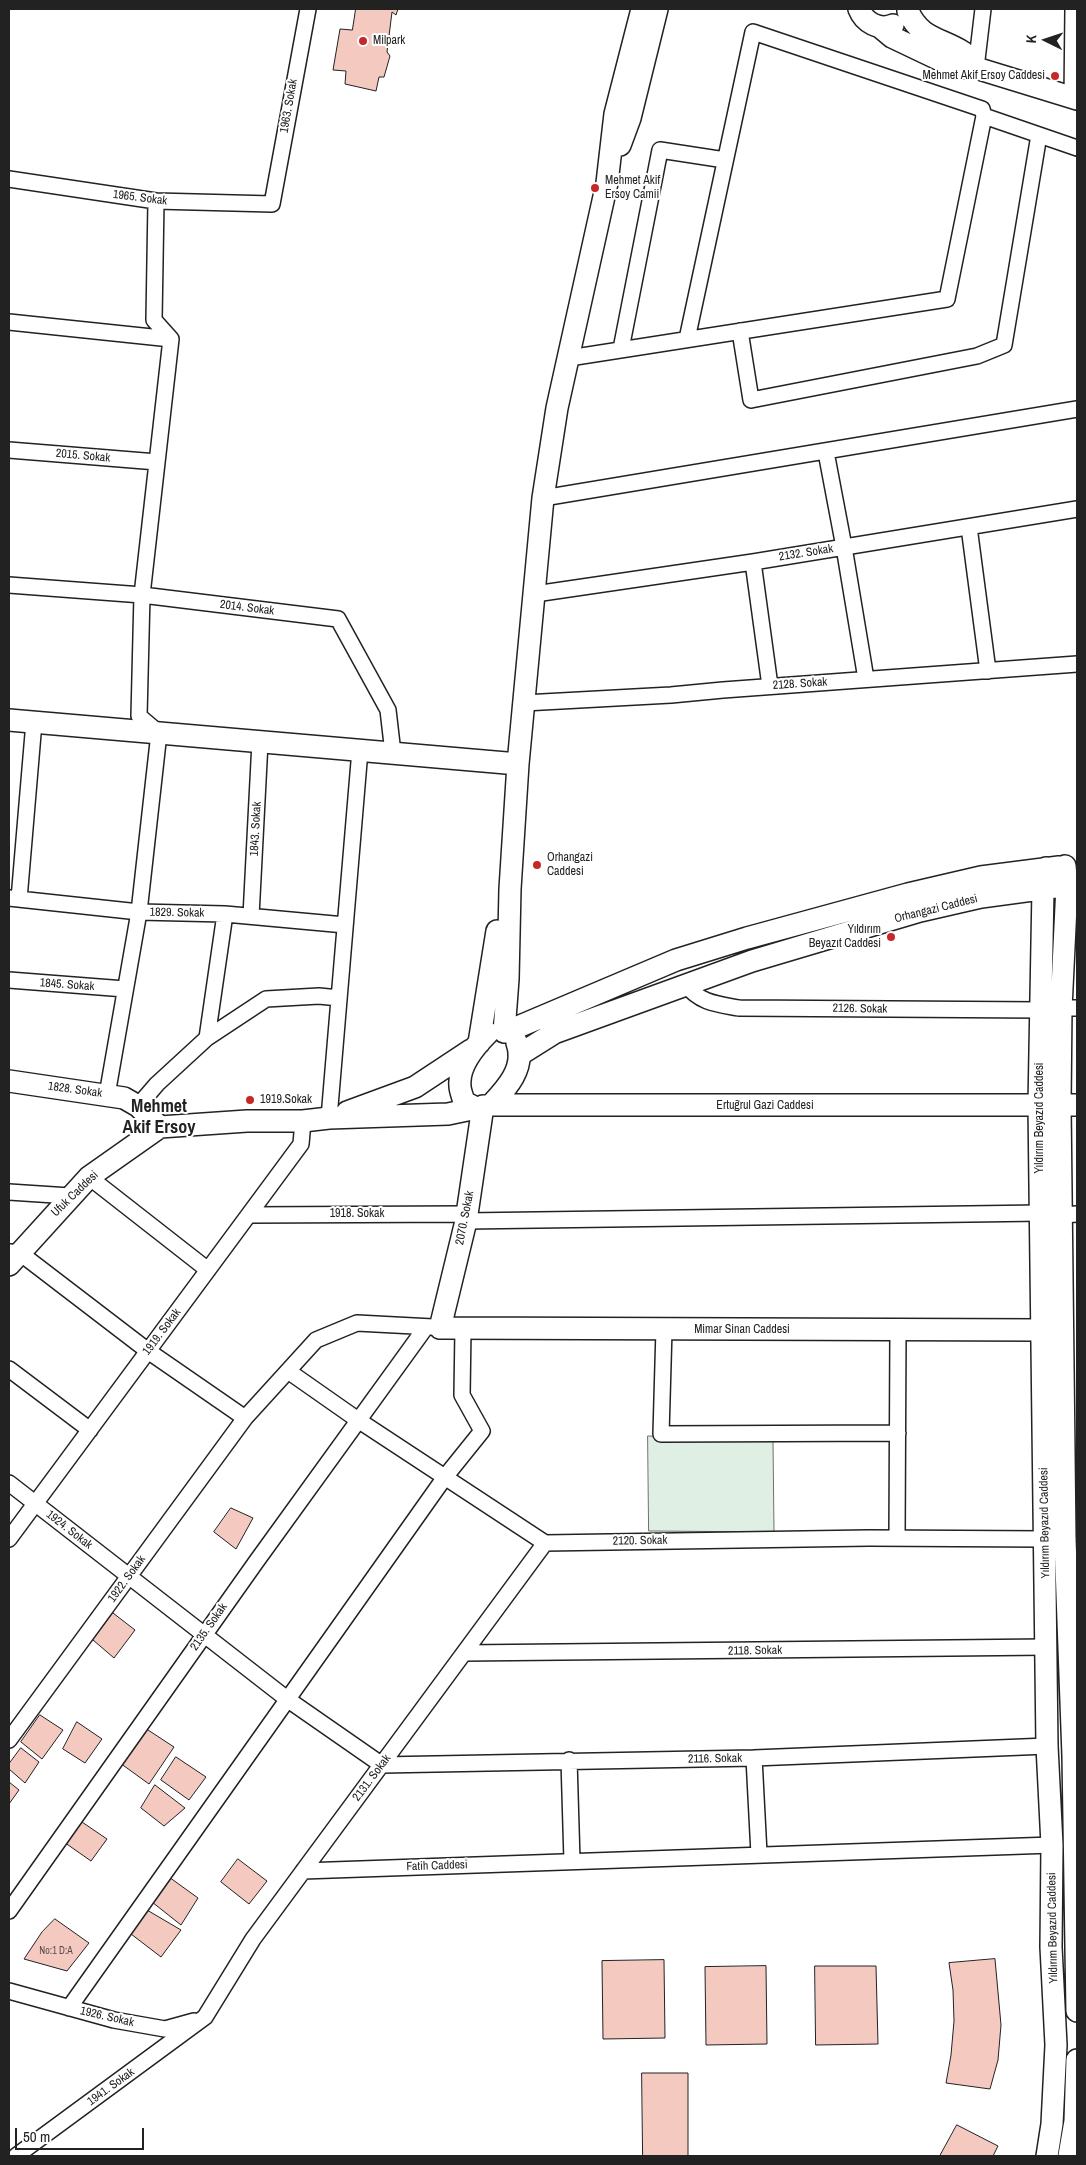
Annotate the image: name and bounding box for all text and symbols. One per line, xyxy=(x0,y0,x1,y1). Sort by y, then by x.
north arrow xyxy=(1021,15,1071,65)
place label: Milpark xyxy=(373,34,405,48)
text: K xyxy=(1022,34,1040,44)
marker: Milpark xyxy=(357,35,369,47)
place label: Mehmet Akif Ersoy Caddesi xyxy=(922,69,1045,83)
marker: Mehmet Akif Ersoy Caddesi xyxy=(1049,70,1061,82)
street label: 1963. Sokak xyxy=(277,78,301,134)
place label: Mehmet Akif Ersoy Camii xyxy=(605,174,660,202)
marker: Mehmet Akif Ersoy Camii xyxy=(589,182,601,194)
street label: 1965. Sokak xyxy=(112,188,168,208)
street label: 2015. Sokak xyxy=(55,446,111,466)
street label: 2132. Sokak xyxy=(778,542,834,564)
street label: 2014. Sokak xyxy=(219,598,275,618)
street label: 2128. Sokak xyxy=(772,675,828,693)
street label: 1843. Sokak xyxy=(247,801,265,857)
place label: Orhangazi Caddesi xyxy=(547,851,593,879)
marker: Orhangazi Caddesi xyxy=(531,859,543,871)
street label: Orhangazi Caddesi xyxy=(893,892,979,926)
street label: 1829. Sokak xyxy=(150,905,204,921)
place label: Yıldırım Beyazıt Caddesi xyxy=(809,923,881,951)
marker: Yıldırım Beyazıt Caddesi xyxy=(885,931,897,943)
street label: 1845. Sokak xyxy=(39,976,95,994)
street label: 2126. Sokak xyxy=(833,1001,887,1017)
street label: Yıldırım Beyazıd Caddesi xyxy=(1033,1062,1047,1174)
street label: 1828. Sokak xyxy=(47,1079,103,1101)
place label: 1919.Sokak xyxy=(260,1093,312,1107)
marker: 1919.Sokak xyxy=(244,1094,256,1106)
district label: Mehmet Akif Ersoy xyxy=(122,1096,196,1138)
street label: Ertuğrul Gazi Caddesi xyxy=(716,1099,814,1113)
street label: Ufuk Caddesi xyxy=(49,1168,101,1220)
street label: 2070. Sokak xyxy=(453,1190,477,1246)
street label: 1918. Sokak xyxy=(330,1207,384,1221)
street label: 1919. Sokak xyxy=(140,1306,184,1358)
street label: Mimar Sinan Caddesi xyxy=(694,1323,790,1337)
street label: Yıldırım Beyazıd Caddesi xyxy=(1037,1467,1053,1579)
street label: 1924. Sokak xyxy=(43,1507,95,1553)
street label: 2120. Sokak xyxy=(613,1533,667,1549)
street label: 1922. Sokak xyxy=(105,1553,149,1605)
street label: 2135. Sokak xyxy=(187,1600,231,1654)
street label: 2118. Sokak xyxy=(728,1643,782,1659)
street label: 2116. Sokak xyxy=(688,1751,742,1767)
street label: 2131. Sokak xyxy=(350,1752,394,1804)
street label: Fatih Caddesi xyxy=(406,1858,468,1874)
street label: Yıldırım Beyazıd Caddesi xyxy=(1045,1872,1061,1984)
house number: No:1 D:A xyxy=(39,1945,73,1957)
street label: 1926. Sokak xyxy=(79,2004,135,2030)
street label: 1941. Sokak xyxy=(85,2065,137,2109)
scale bar xyxy=(18,2118,146,2150)
text: 50 m xyxy=(23,2126,50,2147)

